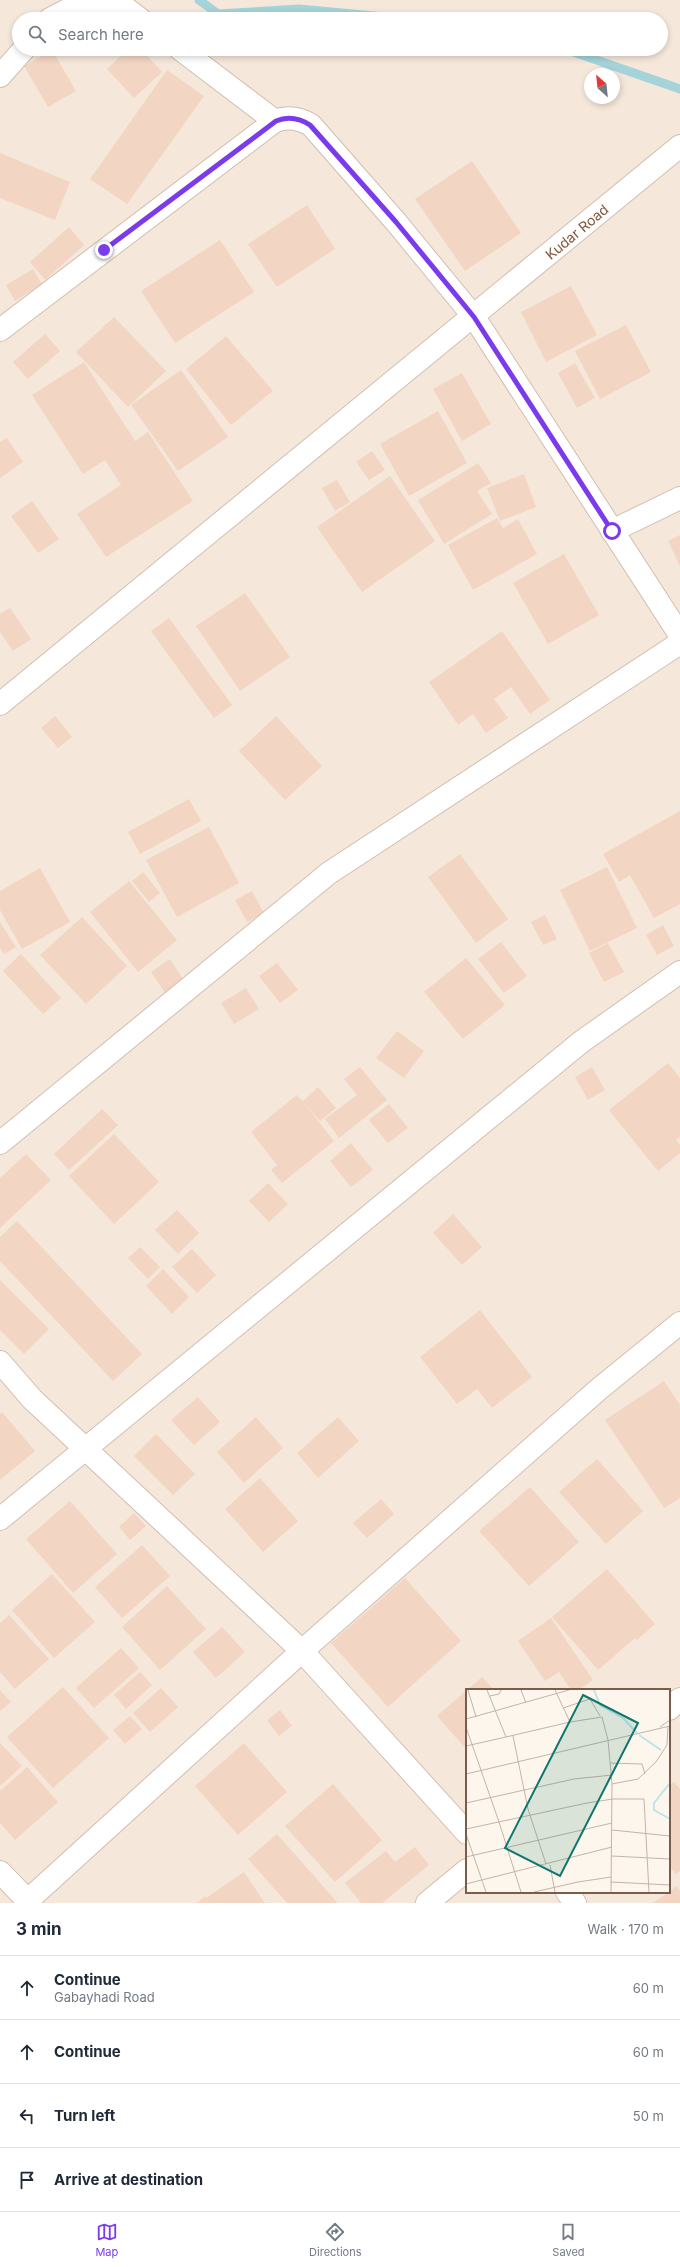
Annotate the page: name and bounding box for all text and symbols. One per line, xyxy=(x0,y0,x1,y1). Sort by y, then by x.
search box xyxy=(12,12,668,56)
icon: search xyxy=(26,23,48,45)
text: Search here xyxy=(58,25,144,44)
north arrow xyxy=(584,68,620,104)
street label: Kudar Road xyxy=(542,200,611,263)
route end xyxy=(95,241,113,259)
route start xyxy=(603,522,621,540)
inset map xyxy=(466,1689,670,1893)
text: 3 min xyxy=(16,1919,62,1939)
text: Walk · 170 m xyxy=(588,1921,664,1937)
text: Continue xyxy=(54,1970,121,1989)
icon: ahead xyxy=(16,1977,38,1999)
text: 60 m xyxy=(633,1980,664,1996)
text: Gabayhadi Road xyxy=(54,1989,155,2005)
icon: ahead xyxy=(16,2041,38,2063)
text: Continue xyxy=(54,2042,121,2061)
text: 60 m xyxy=(633,2044,664,2060)
icon: left xyxy=(16,2105,38,2127)
text: Turn left xyxy=(54,2106,115,2125)
text: 50 m xyxy=(633,2108,664,2124)
icon: arrive xyxy=(16,2169,38,2191)
text: Arrive at destination xyxy=(54,2170,203,2189)
tab: Map xyxy=(95,2221,118,2259)
tab: Directions xyxy=(309,2221,362,2259)
tab: Saved xyxy=(552,2221,585,2259)

